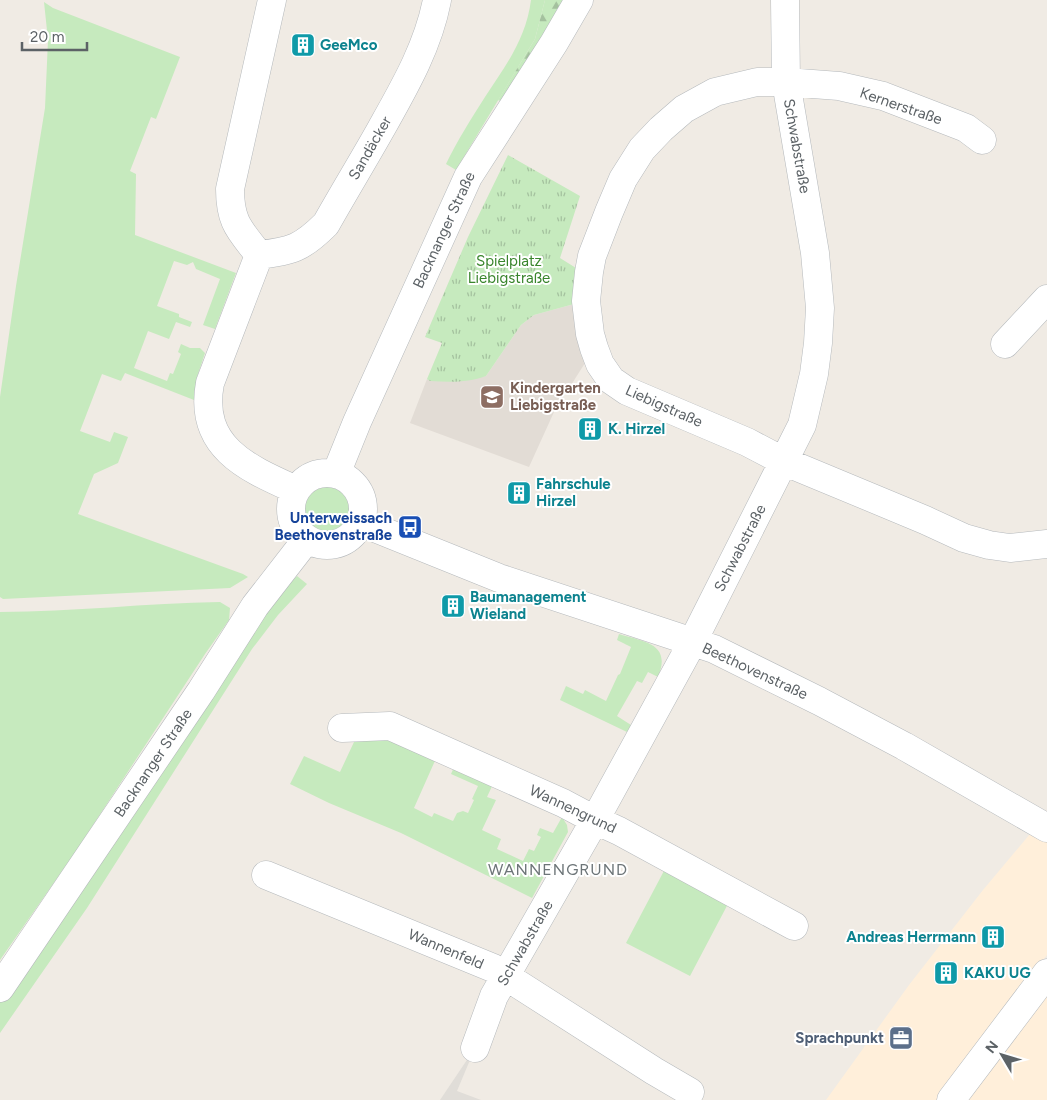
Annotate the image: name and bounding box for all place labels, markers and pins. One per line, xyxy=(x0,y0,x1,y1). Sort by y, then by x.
building icon: GeeMco xyxy=(290,32,316,58)
place label: GeeMco xyxy=(320,36,378,54)
place label: Kindergarten Liebigstraße xyxy=(510,379,601,414)
school or university icon: Kindergarten Liebigstraße xyxy=(479,384,505,410)
building icon: K. Hirzel xyxy=(577,416,603,442)
place label: K. Hirzel xyxy=(608,420,665,438)
place label: Fahrschule Hirzel xyxy=(536,475,611,510)
building icon: Fahrschule Hirzel xyxy=(506,480,532,506)
place label: Unterweissach Beethovenstraße xyxy=(274,509,393,544)
bus stop icon: Unterweissach Beethovenstraße xyxy=(397,514,423,540)
place label: Baumanagement Wieland xyxy=(470,588,587,623)
building icon: Baumanagement Wieland xyxy=(440,593,466,619)
building icon: Andreas Herrmann xyxy=(980,924,1006,950)
place label: Andreas Herrmann xyxy=(846,928,976,946)
building icon: KAKU UG xyxy=(933,960,959,986)
place label: KAKU UG xyxy=(964,964,1031,982)
office icon: Sprachpunkt xyxy=(888,1025,914,1051)
place label: Sprachpunkt xyxy=(795,1029,884,1047)

